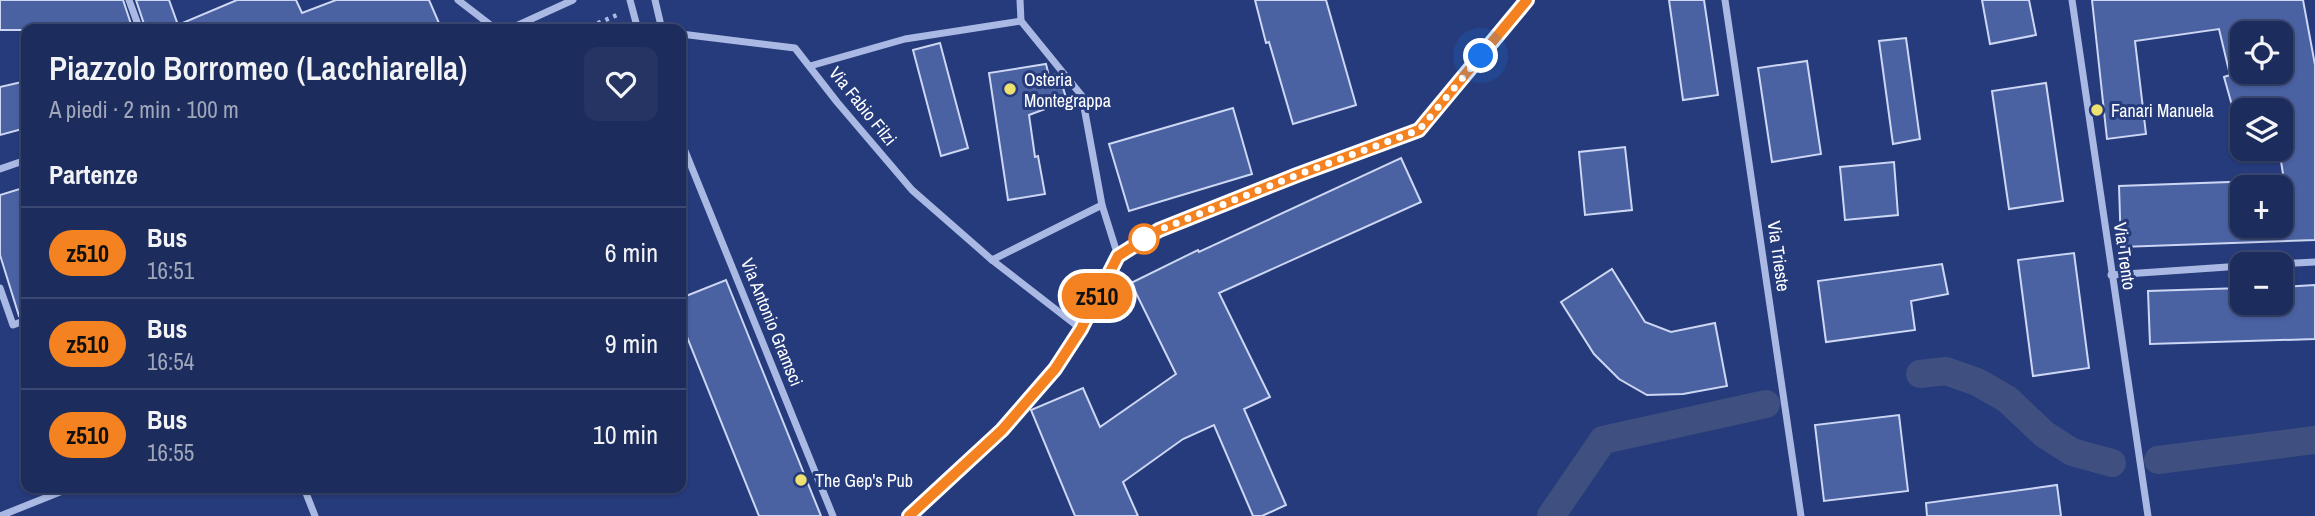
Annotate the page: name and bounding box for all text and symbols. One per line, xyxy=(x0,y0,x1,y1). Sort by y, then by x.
map controls xyxy=(2230,21,2293,315)
button: locate xyxy=(2230,21,2293,84)
your location xyxy=(1463,38,1498,73)
text: Piazzolo Borromeo (Lacchiarella) xyxy=(49,46,467,90)
button: heart xyxy=(584,47,658,121)
street label: Via Fabio Filzi xyxy=(823,61,903,151)
place label: Osteria Montegrappa xyxy=(1024,67,1111,113)
marker: Osteria Montegrappa xyxy=(1002,81,1018,97)
text: A piedi · 2 min · 100 m xyxy=(49,94,239,125)
place label: Fanari Manuela xyxy=(2111,98,2214,123)
button: layers xyxy=(2230,98,2293,161)
marker: Fanari Manuela xyxy=(2089,102,2105,118)
text: Partenze xyxy=(49,157,138,192)
button: + xyxy=(2230,175,2293,238)
street label: Via Trieste xyxy=(1762,219,1796,293)
text: Bus xyxy=(147,220,187,255)
street label: Via Trento xyxy=(2108,221,2142,291)
unlabelled marker xyxy=(1129,224,1159,254)
text: 6 min xyxy=(605,235,658,270)
text: z510 xyxy=(66,237,109,269)
button: − xyxy=(2230,252,2293,315)
street label: Via Antonio Gramsci xyxy=(735,254,809,390)
text: 16:51 xyxy=(147,255,194,286)
line badge: z510 xyxy=(1048,273,1146,319)
text: z510 xyxy=(1076,280,1118,312)
text: Bus xyxy=(147,311,187,346)
text: 9 min xyxy=(605,326,658,361)
text: z510 xyxy=(66,328,109,360)
text: 16:54 xyxy=(147,346,194,377)
text: Bus xyxy=(147,402,187,437)
text: 10 min xyxy=(593,417,658,452)
text: z510 xyxy=(66,419,109,451)
text: 16:55 xyxy=(147,437,194,468)
place label: The Gep's Pub xyxy=(815,468,913,493)
marker: The Gep's Pub xyxy=(793,472,809,488)

